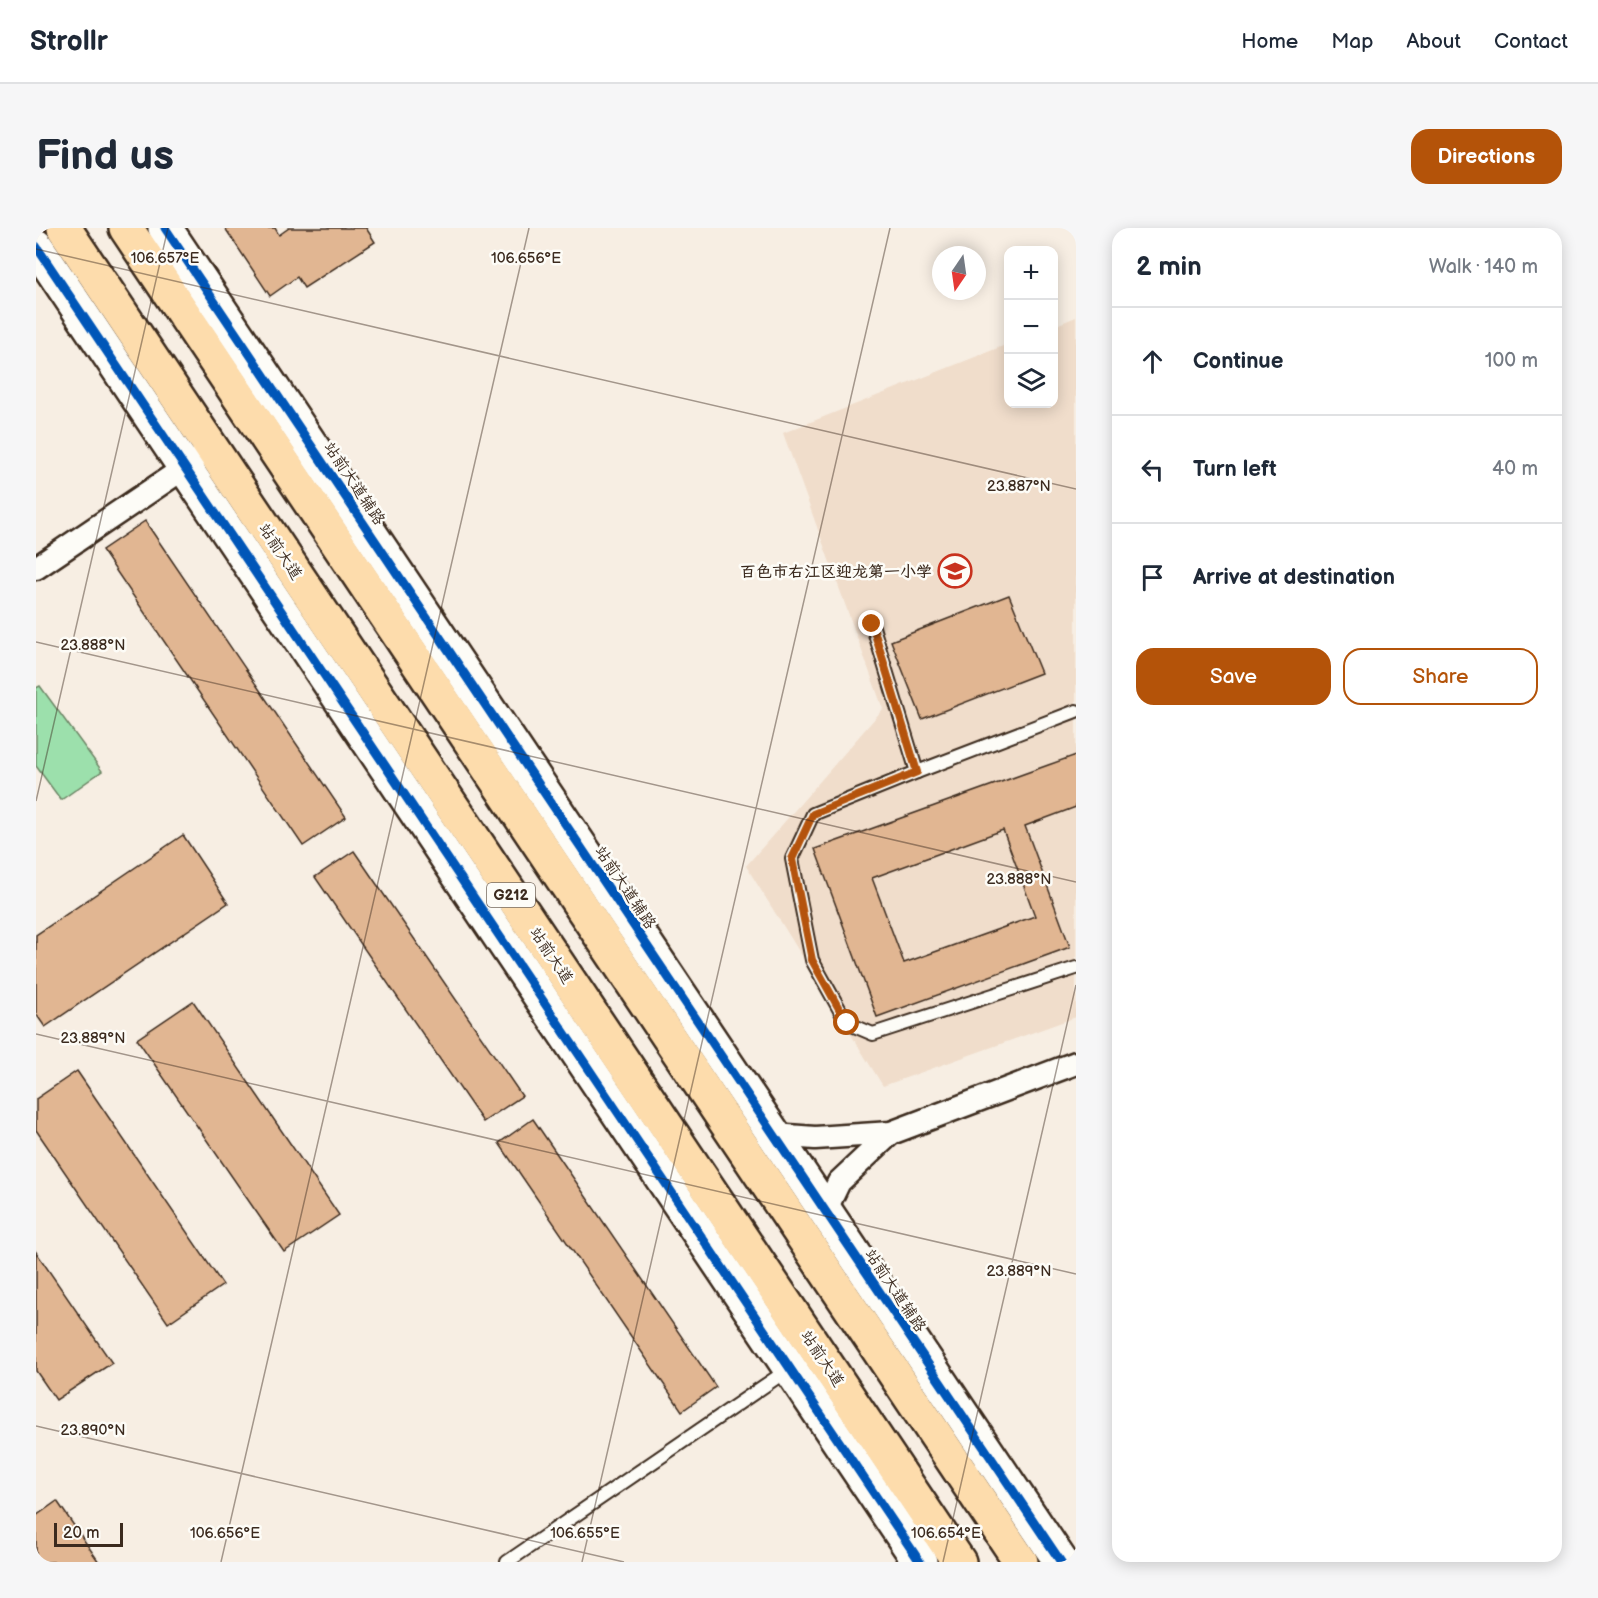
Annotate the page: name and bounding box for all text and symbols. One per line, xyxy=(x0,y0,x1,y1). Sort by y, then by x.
text: Strollr xyxy=(30,25,108,58)
text: Home xyxy=(1241,29,1298,54)
text: Map xyxy=(1331,29,1373,54)
text: About xyxy=(1406,29,1461,54)
text: Contact xyxy=(1494,29,1568,54)
button: Directions xyxy=(1411,129,1562,184)
text: Find us xyxy=(36,131,174,182)
north arrow xyxy=(932,246,986,300)
map controls xyxy=(1004,246,1058,408)
button: + xyxy=(1004,246,1058,300)
text: 106.657°E xyxy=(131,249,199,268)
text: 106.656°E xyxy=(491,249,561,268)
text: 2 min xyxy=(1136,252,1202,283)
text: Walk · 140 m xyxy=(1429,255,1538,279)
button: − xyxy=(1004,300,1058,354)
icon: ahead xyxy=(1136,345,1169,378)
text: Continue xyxy=(1193,348,1283,375)
text: 100 m xyxy=(1485,349,1538,373)
button: layers xyxy=(1004,354,1058,408)
street label: 站前大道辅路 xyxy=(319,439,388,529)
icon: left xyxy=(1136,453,1169,486)
text: Turn left xyxy=(1193,456,1277,483)
text: 40 m xyxy=(1492,457,1538,481)
text: 23.887°N xyxy=(987,477,1051,496)
street label: 站前大道 xyxy=(254,520,306,584)
school or university icon: 百色市右江区迎龙第一小学 xyxy=(937,553,973,589)
icon: arrive xyxy=(1136,561,1169,594)
place label: 百色市右江区迎龙第一小学 xyxy=(740,563,932,582)
text: Arrive at destination xyxy=(1193,564,1395,591)
route end xyxy=(858,610,884,636)
text: 23.888°N xyxy=(60,636,126,655)
button: Save xyxy=(1136,648,1331,705)
button: Share xyxy=(1343,648,1538,705)
street label: 站前大道辅路 xyxy=(590,843,659,933)
text: 23.888°N xyxy=(986,870,1052,889)
road number: G212 xyxy=(487,883,535,907)
street label: 站前大道 xyxy=(525,924,577,988)
route start xyxy=(833,1009,859,1035)
text: 23.889°N xyxy=(60,1029,126,1048)
street label: 站前大道辅路 xyxy=(860,1246,929,1336)
text: 23.889°N xyxy=(986,1262,1052,1281)
street label: 站前大道 xyxy=(796,1327,848,1391)
text: 23.890°N xyxy=(60,1421,126,1440)
scale bar xyxy=(54,1520,123,1548)
text: 20 m xyxy=(63,1524,99,1543)
text: 106.656°E xyxy=(190,1524,260,1543)
text: 106.655°E xyxy=(550,1524,620,1543)
text: 106.654°E xyxy=(911,1524,981,1543)

